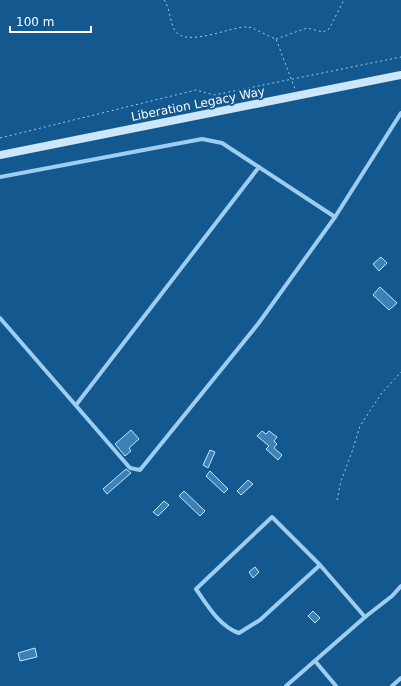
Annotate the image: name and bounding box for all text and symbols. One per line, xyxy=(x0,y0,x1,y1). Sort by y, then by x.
scale bar xyxy=(10,8,91,34)
text: 100 m xyxy=(16,15,54,29)
street label: Liberation Legacy Way xyxy=(130,84,266,124)

